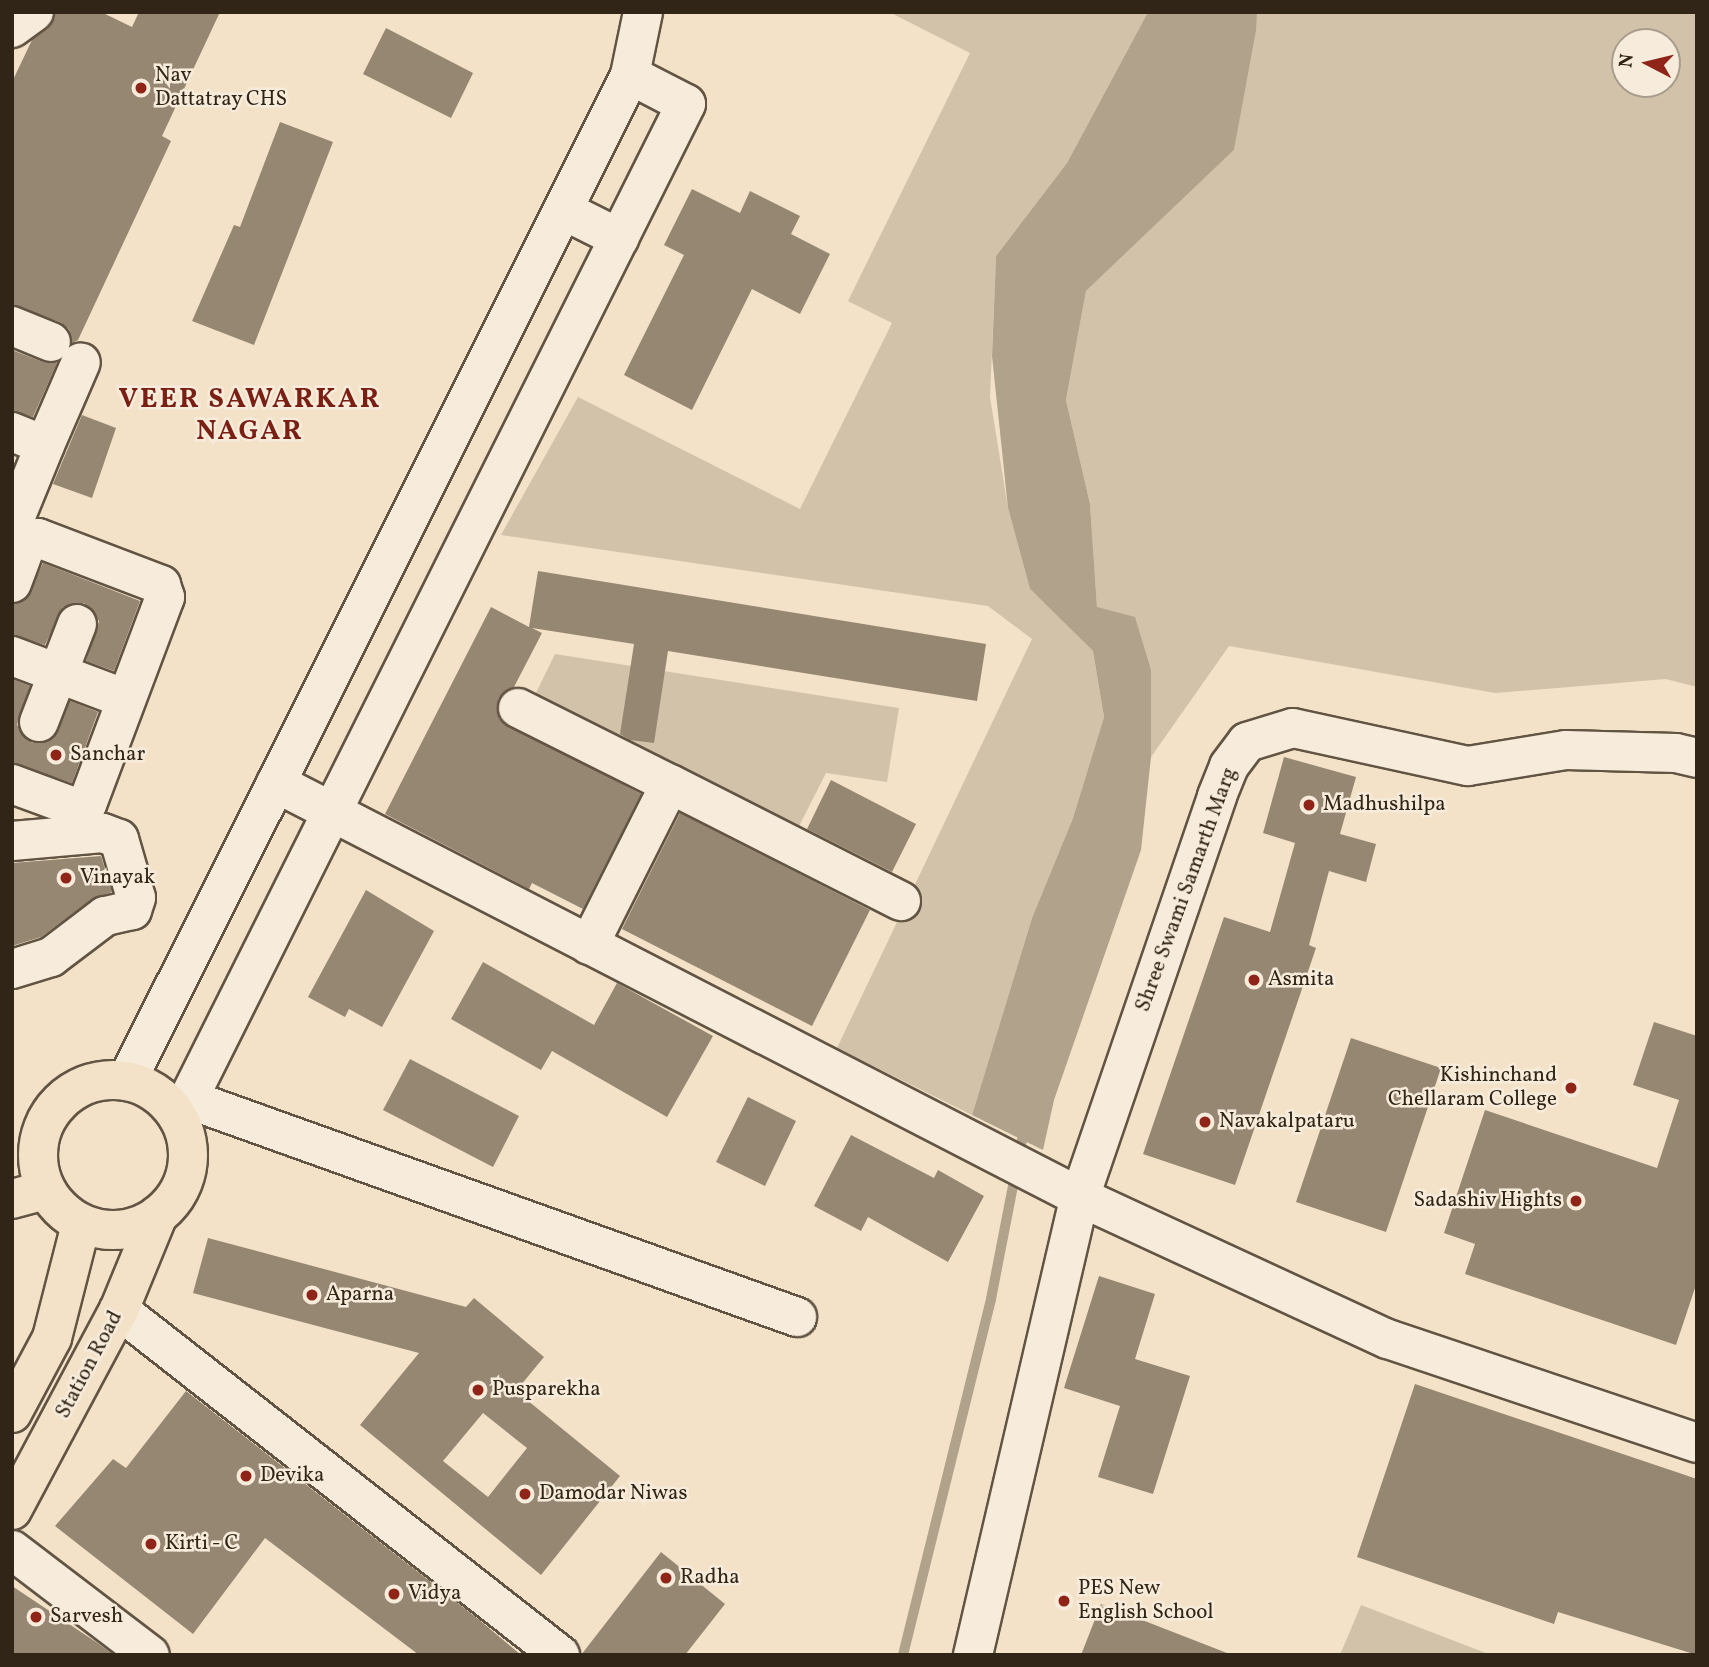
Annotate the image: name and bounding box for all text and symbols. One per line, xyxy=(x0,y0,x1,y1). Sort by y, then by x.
north arrow xyxy=(1611,28,1681,98)
text: N xyxy=(1613,52,1641,69)
place label: Nav Dattatray CHS xyxy=(155,63,288,113)
marker: Nav Dattatray CHS xyxy=(133,80,149,96)
district label: VEER SAWARKAR NAGAR xyxy=(120,383,380,449)
place label: Sanchar xyxy=(70,742,145,768)
marker: Sanchar xyxy=(48,747,64,763)
street label: Shree Swami Samarth Marg xyxy=(1131,764,1243,1016)
place label: Madhushilpa xyxy=(1323,792,1446,818)
marker: Madhushilpa xyxy=(1301,797,1317,813)
place label: Vinayak xyxy=(80,865,155,891)
marker: Vinayak xyxy=(58,870,74,886)
place label: Asmita xyxy=(1268,967,1335,993)
marker: Asmita xyxy=(1246,972,1262,988)
place label: Kishinchand Chellaram College xyxy=(1388,1063,1557,1113)
marker: Kishinchand Chellaram College xyxy=(1563,1080,1579,1096)
place label: Navakalpataru xyxy=(1219,1109,1355,1135)
marker: Navakalpataru xyxy=(1197,1114,1213,1130)
place label: Sadashiv Hights xyxy=(1413,1188,1562,1214)
marker: Sadashiv Hights xyxy=(1568,1193,1584,1209)
place label: Aparna xyxy=(326,1282,394,1308)
marker: Aparna xyxy=(304,1287,320,1303)
street label: Station Road xyxy=(51,1307,129,1423)
place label: Pusparekha xyxy=(492,1377,601,1403)
marker: Pusparekha xyxy=(470,1382,486,1398)
place label: Devika xyxy=(260,1463,324,1489)
marker: Devika xyxy=(238,1468,254,1484)
place label: Damodar Niwas xyxy=(539,1481,687,1507)
marker: Damodar Niwas xyxy=(517,1486,533,1502)
place label: Kirti - C xyxy=(165,1531,239,1557)
marker: Kirti - C xyxy=(143,1536,159,1552)
place label: Radha xyxy=(680,1565,740,1591)
marker: Radha xyxy=(658,1570,674,1586)
place label: PES New English School xyxy=(1078,1576,1214,1626)
place label: Vidya xyxy=(408,1581,461,1607)
marker: Vidya xyxy=(386,1586,402,1602)
marker: PES New English School xyxy=(1056,1593,1072,1609)
place label: Sarvesh xyxy=(50,1604,123,1630)
marker: Sarvesh xyxy=(28,1609,44,1625)

